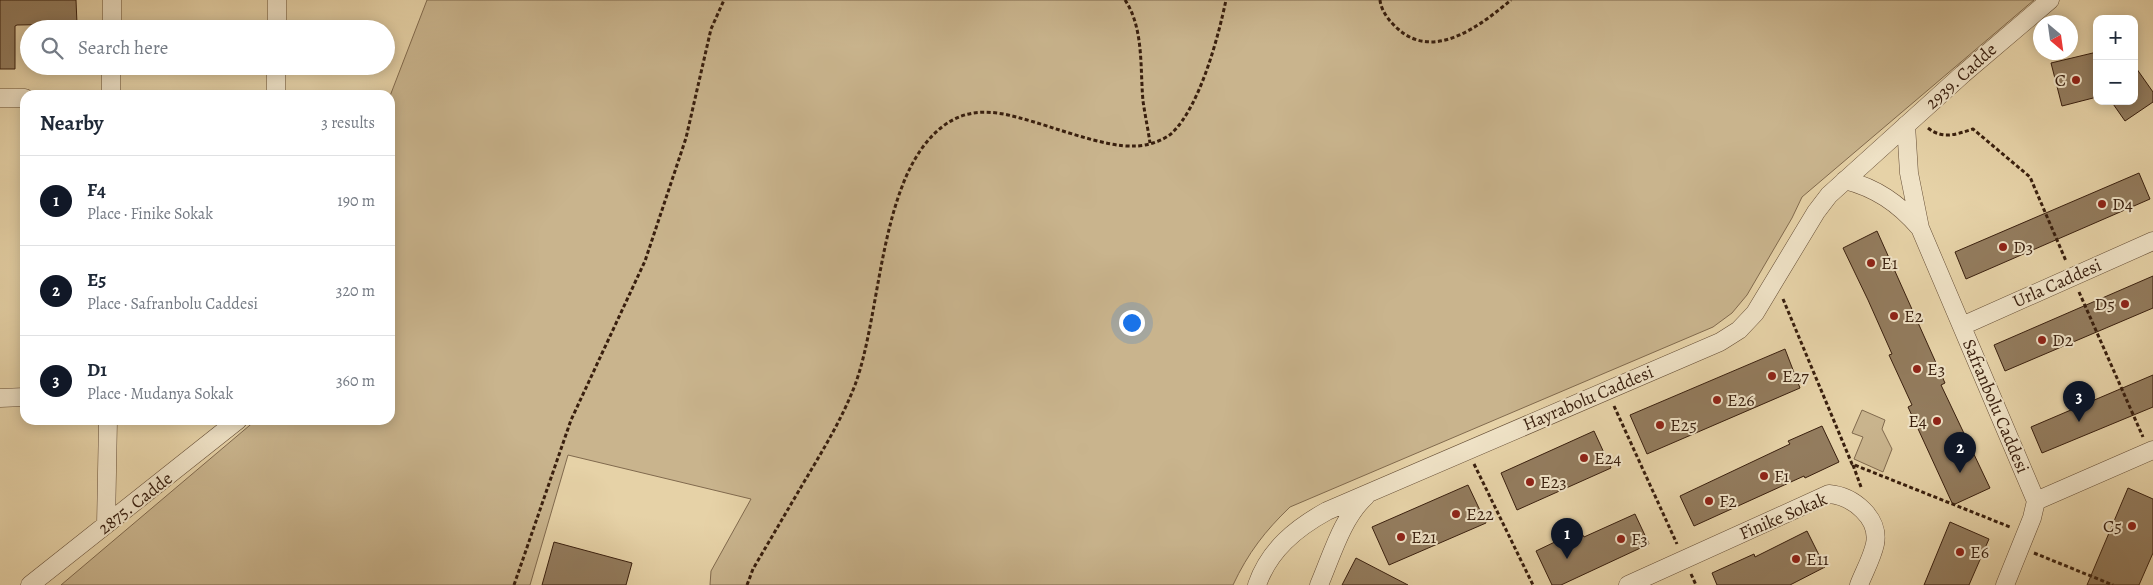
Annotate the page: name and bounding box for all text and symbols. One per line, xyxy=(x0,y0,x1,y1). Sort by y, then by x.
north arrow xyxy=(2033,15,2078,60)
map controls xyxy=(2093,15,2138,105)
button: + xyxy=(2093,15,2138,60)
search box xyxy=(20,20,395,75)
icon: search xyxy=(38,34,66,62)
text: Search here xyxy=(78,35,168,61)
street label: 2939. Cadde xyxy=(1920,38,2002,114)
button: − xyxy=(2093,60,2138,105)
place label: C xyxy=(2055,68,2066,92)
marker: C xyxy=(2070,74,2082,86)
text: Nearby xyxy=(40,109,103,137)
text: 3 results xyxy=(321,112,375,134)
text: F4 xyxy=(87,177,106,203)
text: 1 xyxy=(53,190,59,212)
text: 190 m xyxy=(337,190,375,212)
place label: D4 xyxy=(2112,192,2133,216)
marker: D4 xyxy=(2096,198,2108,210)
text: Place · Finike Sokak xyxy=(87,203,213,225)
place label: D3 xyxy=(2013,235,2033,259)
marker: D3 xyxy=(1997,241,2009,253)
place label: E1 xyxy=(1881,251,1898,275)
street label: Urla Caddesi xyxy=(2009,253,2105,313)
marker: E1 xyxy=(1865,257,1877,269)
text: E5 xyxy=(87,267,106,293)
text: 2 xyxy=(52,280,60,302)
text: 320 m xyxy=(336,280,375,302)
place label: D5 xyxy=(2095,292,2115,316)
text: Place · Safranbolu Caddesi xyxy=(87,293,258,315)
marker: D5 xyxy=(2119,298,2131,310)
place label: E2 xyxy=(1904,304,1924,328)
your location xyxy=(1119,310,1145,336)
marker: E2 xyxy=(1888,310,1900,322)
place label: D2 xyxy=(2052,328,2074,352)
marker: D2 xyxy=(2036,334,2048,346)
street label: Safranbolu Caddesi xyxy=(1957,335,2035,477)
text: D1 xyxy=(87,357,107,383)
place label: E3 xyxy=(1927,357,1945,381)
street label: Hayrabolu Caddesi xyxy=(1519,360,1657,436)
marker: E3 xyxy=(1911,363,1923,375)
place label: E27 xyxy=(1782,364,1809,388)
text: 3 xyxy=(53,370,59,392)
text: 360 m xyxy=(336,370,375,392)
marker: E27 xyxy=(1766,370,1778,382)
pin: 3 xyxy=(2063,381,2095,422)
text: Place · Mudanya Sokak xyxy=(87,383,233,405)
place label: E26 xyxy=(1727,388,1755,412)
marker: E26 xyxy=(1711,394,1723,406)
place label: E4 xyxy=(1908,409,1927,433)
place label: E25 xyxy=(1670,413,1697,437)
marker: E4 xyxy=(1931,415,1943,427)
marker: E25 xyxy=(1654,419,1666,431)
pin: 2 xyxy=(1944,432,1976,473)
place label: E24 xyxy=(1594,446,1621,470)
marker: E24 xyxy=(1578,452,1590,464)
place label: F1 xyxy=(1774,464,1789,488)
street label: 2875. Cadde xyxy=(93,466,177,540)
place label: E23 xyxy=(1540,470,1567,494)
marker: F1 xyxy=(1758,470,1770,482)
marker: E23 xyxy=(1524,476,1536,488)
street label: Finike Sokak xyxy=(1735,487,1831,545)
place label: F2 xyxy=(1719,489,1737,513)
marker: F2 xyxy=(1703,495,1715,507)
place label: E22 xyxy=(1466,502,1494,526)
marker: E22 xyxy=(1450,508,1462,520)
place label: C5 xyxy=(2103,514,2122,538)
pin: 1 xyxy=(1551,518,1583,559)
marker: C5 xyxy=(2126,520,2138,532)
place label: E21 xyxy=(1411,525,1436,549)
place label: F3 xyxy=(1631,527,1648,551)
marker: E21 xyxy=(1395,531,1407,543)
marker: F3 xyxy=(1615,533,1627,545)
place label: E6 xyxy=(1970,540,1989,564)
marker: E6 xyxy=(1954,546,1966,558)
place label: E11 xyxy=(1806,547,1829,571)
marker: E11 xyxy=(1790,553,1802,565)

